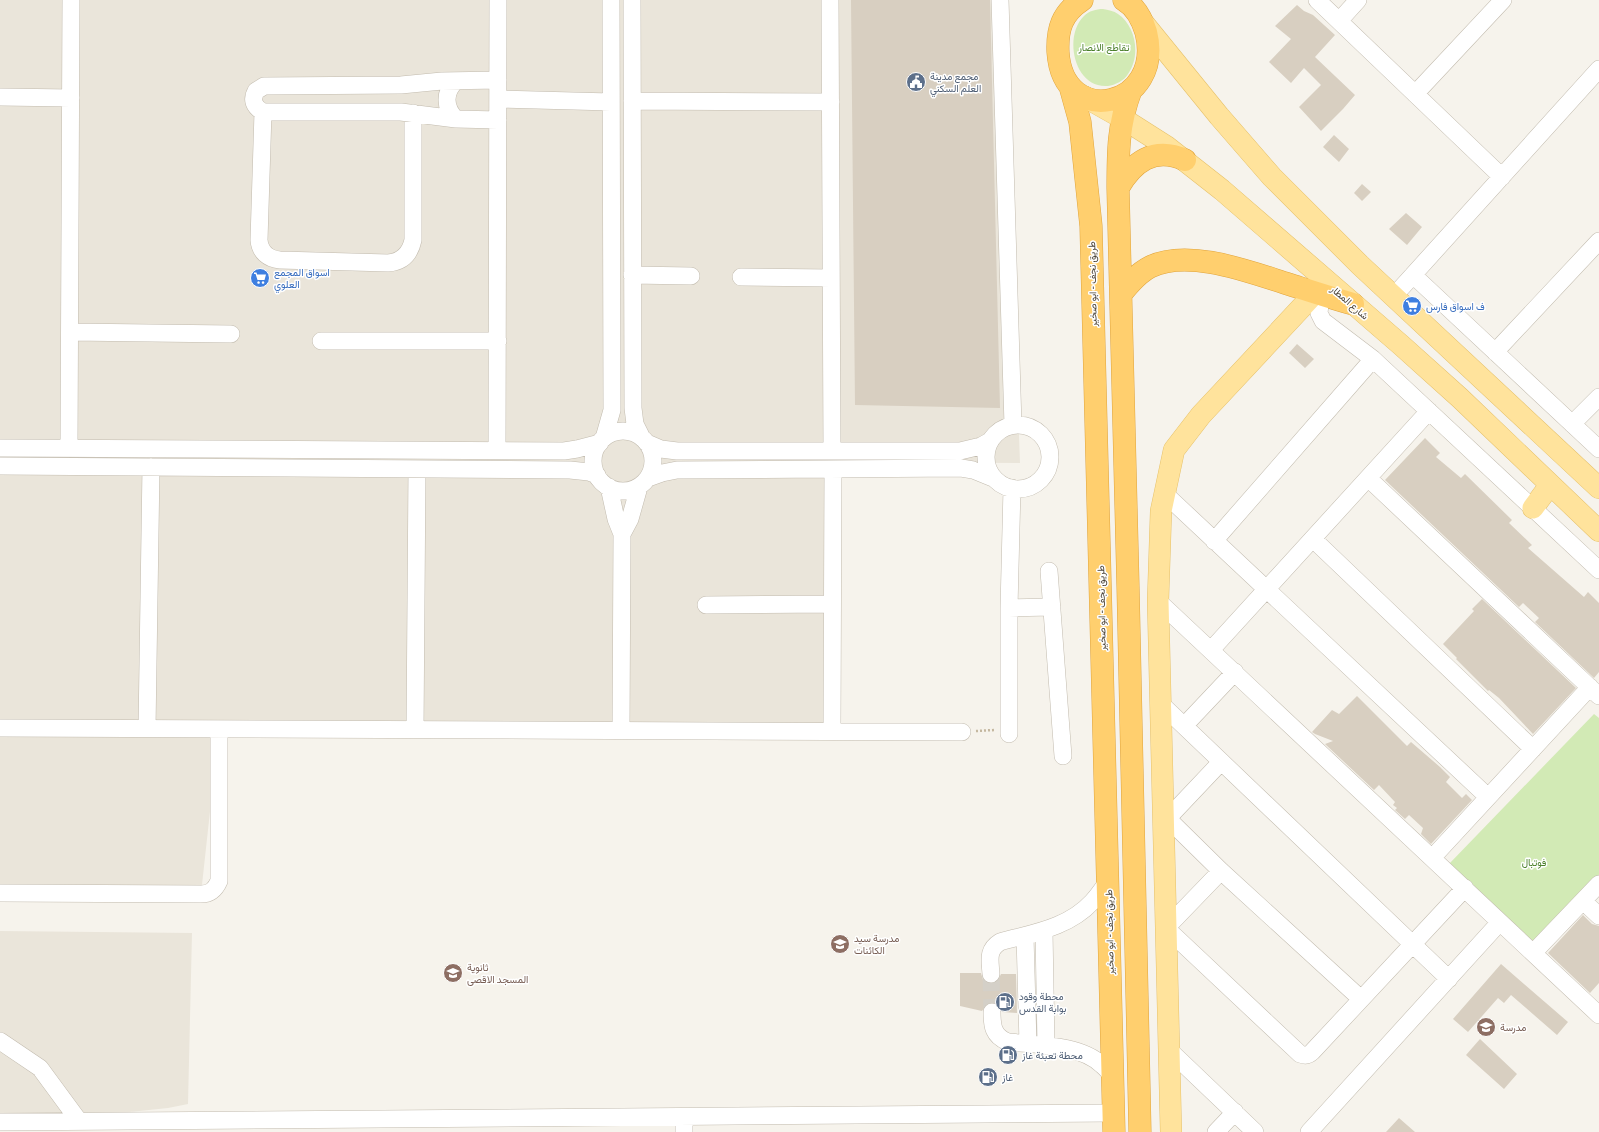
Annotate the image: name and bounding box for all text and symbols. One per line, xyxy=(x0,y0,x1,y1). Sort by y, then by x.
park label: تقاطع الانصار xyxy=(1077,42,1130,54)
public building icon: مجمع مدينة العلم السكني xyxy=(905,71,927,93)
place label: مجمع مدينة العلم السكني xyxy=(930,71,981,97)
street label: طريق نجف - ابو صخير xyxy=(1086,241,1100,328)
supermarket icon: اسواق المجمع العلوي xyxy=(249,267,271,289)
place label: اسواق المجمع العلوي xyxy=(274,267,330,293)
street label: شارع المطار xyxy=(1327,282,1371,322)
supermarket icon: ف اسواق فارس xyxy=(1401,295,1423,317)
place label: ف اسواق فارس xyxy=(1426,301,1485,313)
street label: طريق نجف - ابو صخير xyxy=(1095,565,1109,652)
park label: فوتبال xyxy=(1522,857,1547,869)
street label: طريق نجف - ابو صخير xyxy=(1103,889,1117,976)
school or university icon: مدرسة سيد الكائنات xyxy=(829,933,851,955)
place label: مدرسة سيد الكائنات xyxy=(854,933,899,957)
school or university icon: ثانوية المسجد الاقصى xyxy=(442,962,464,984)
place label: ثانوية المسجد الاقصى xyxy=(467,962,528,986)
fuel station icon: محطة وقود بوابة القدس xyxy=(994,991,1016,1013)
place label: محطة وقود بوابة القدس xyxy=(1019,991,1066,1015)
school or university icon: مدرسة xyxy=(1475,1016,1497,1038)
place label: مدرسة xyxy=(1500,1022,1526,1034)
fuel station icon: محطة تعبئة غاز xyxy=(997,1044,1019,1066)
place label: محطة تعبئة غاز xyxy=(1021,1050,1083,1062)
fuel station icon: غاز xyxy=(977,1066,999,1088)
place label: غاز xyxy=(1001,1072,1013,1084)

